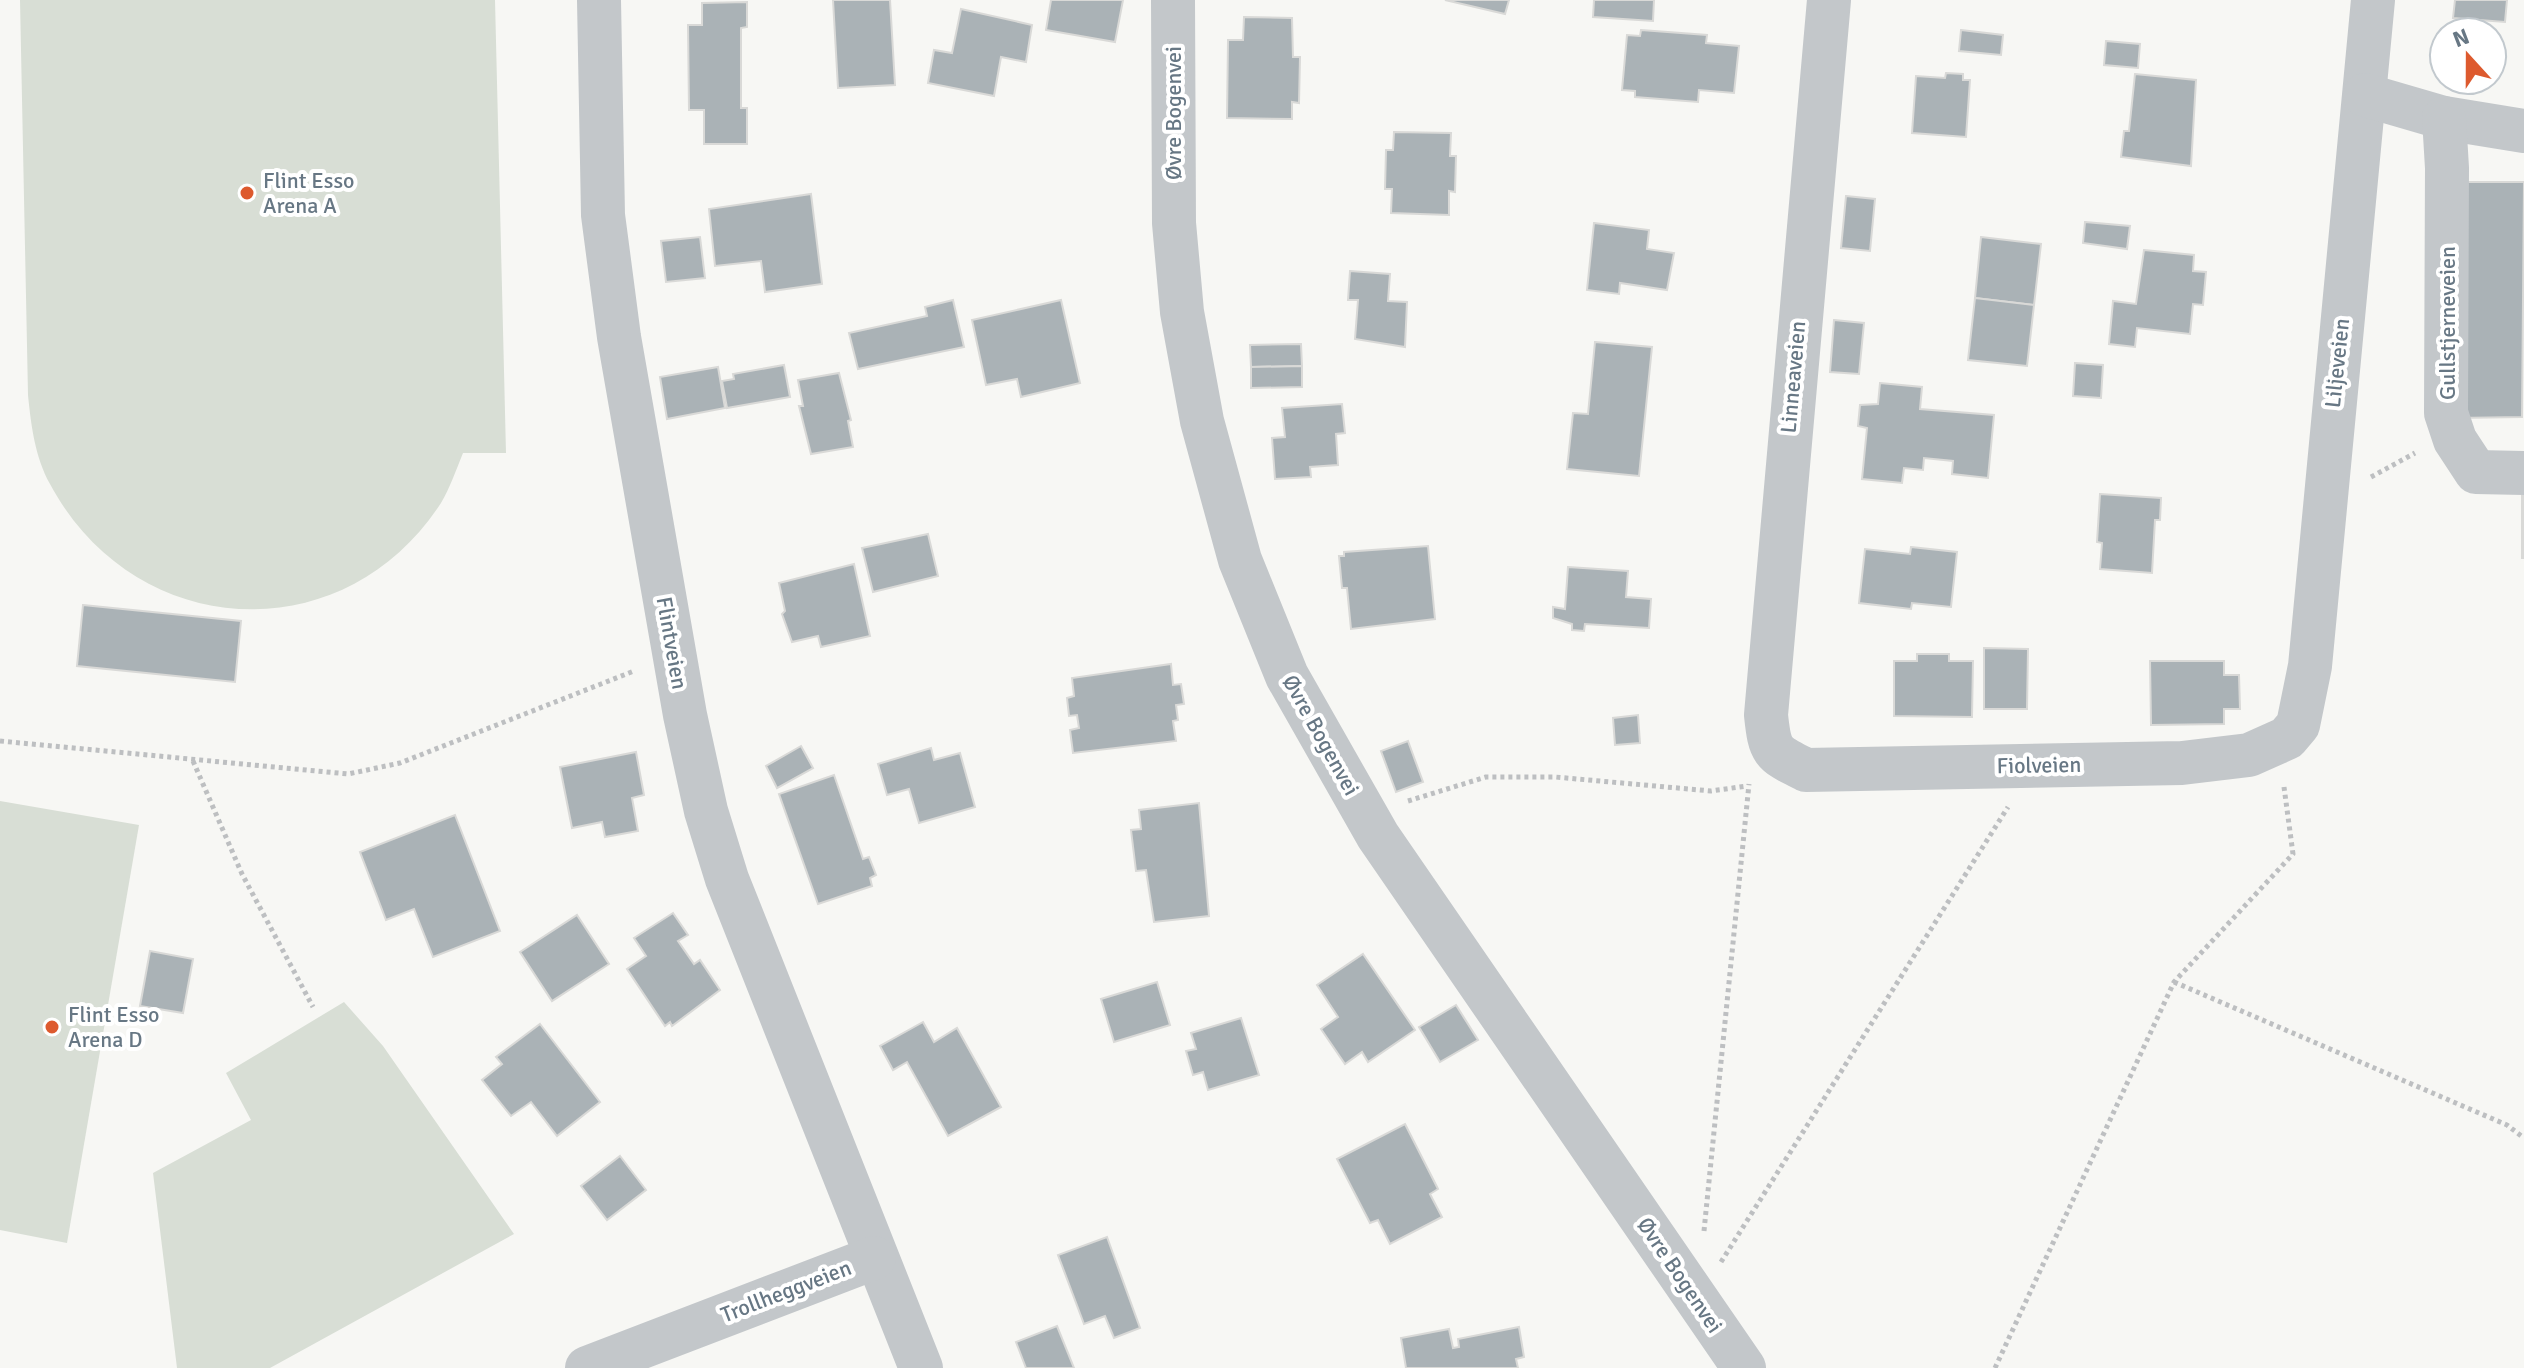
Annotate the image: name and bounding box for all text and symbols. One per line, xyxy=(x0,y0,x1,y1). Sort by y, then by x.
north arrow xyxy=(2428,16,2508,96)
text: N xyxy=(2449,22,2473,53)
street label: Øvre Bogenvei xyxy=(1160,46,1187,180)
place label: Flint Esso Arena A xyxy=(263,167,354,219)
marker: Flint Esso Arena A xyxy=(238,184,256,202)
street label: Gullstjerneveien xyxy=(2434,246,2461,400)
street label: Liljeveien xyxy=(2319,317,2355,409)
street label: Linneaveien xyxy=(1775,320,1811,434)
street label: Flintveien xyxy=(651,595,693,691)
street label: Øvre Bogenvei xyxy=(1277,670,1365,800)
street label: Fiolveien xyxy=(1996,751,2082,779)
place label: Flint Esso Arena D xyxy=(68,1001,159,1053)
marker: Flint Esso Arena D xyxy=(43,1018,61,1036)
street label: Øvre Bogenvei xyxy=(1631,1212,1729,1338)
street label: Trollheggveien xyxy=(717,1254,855,1328)

